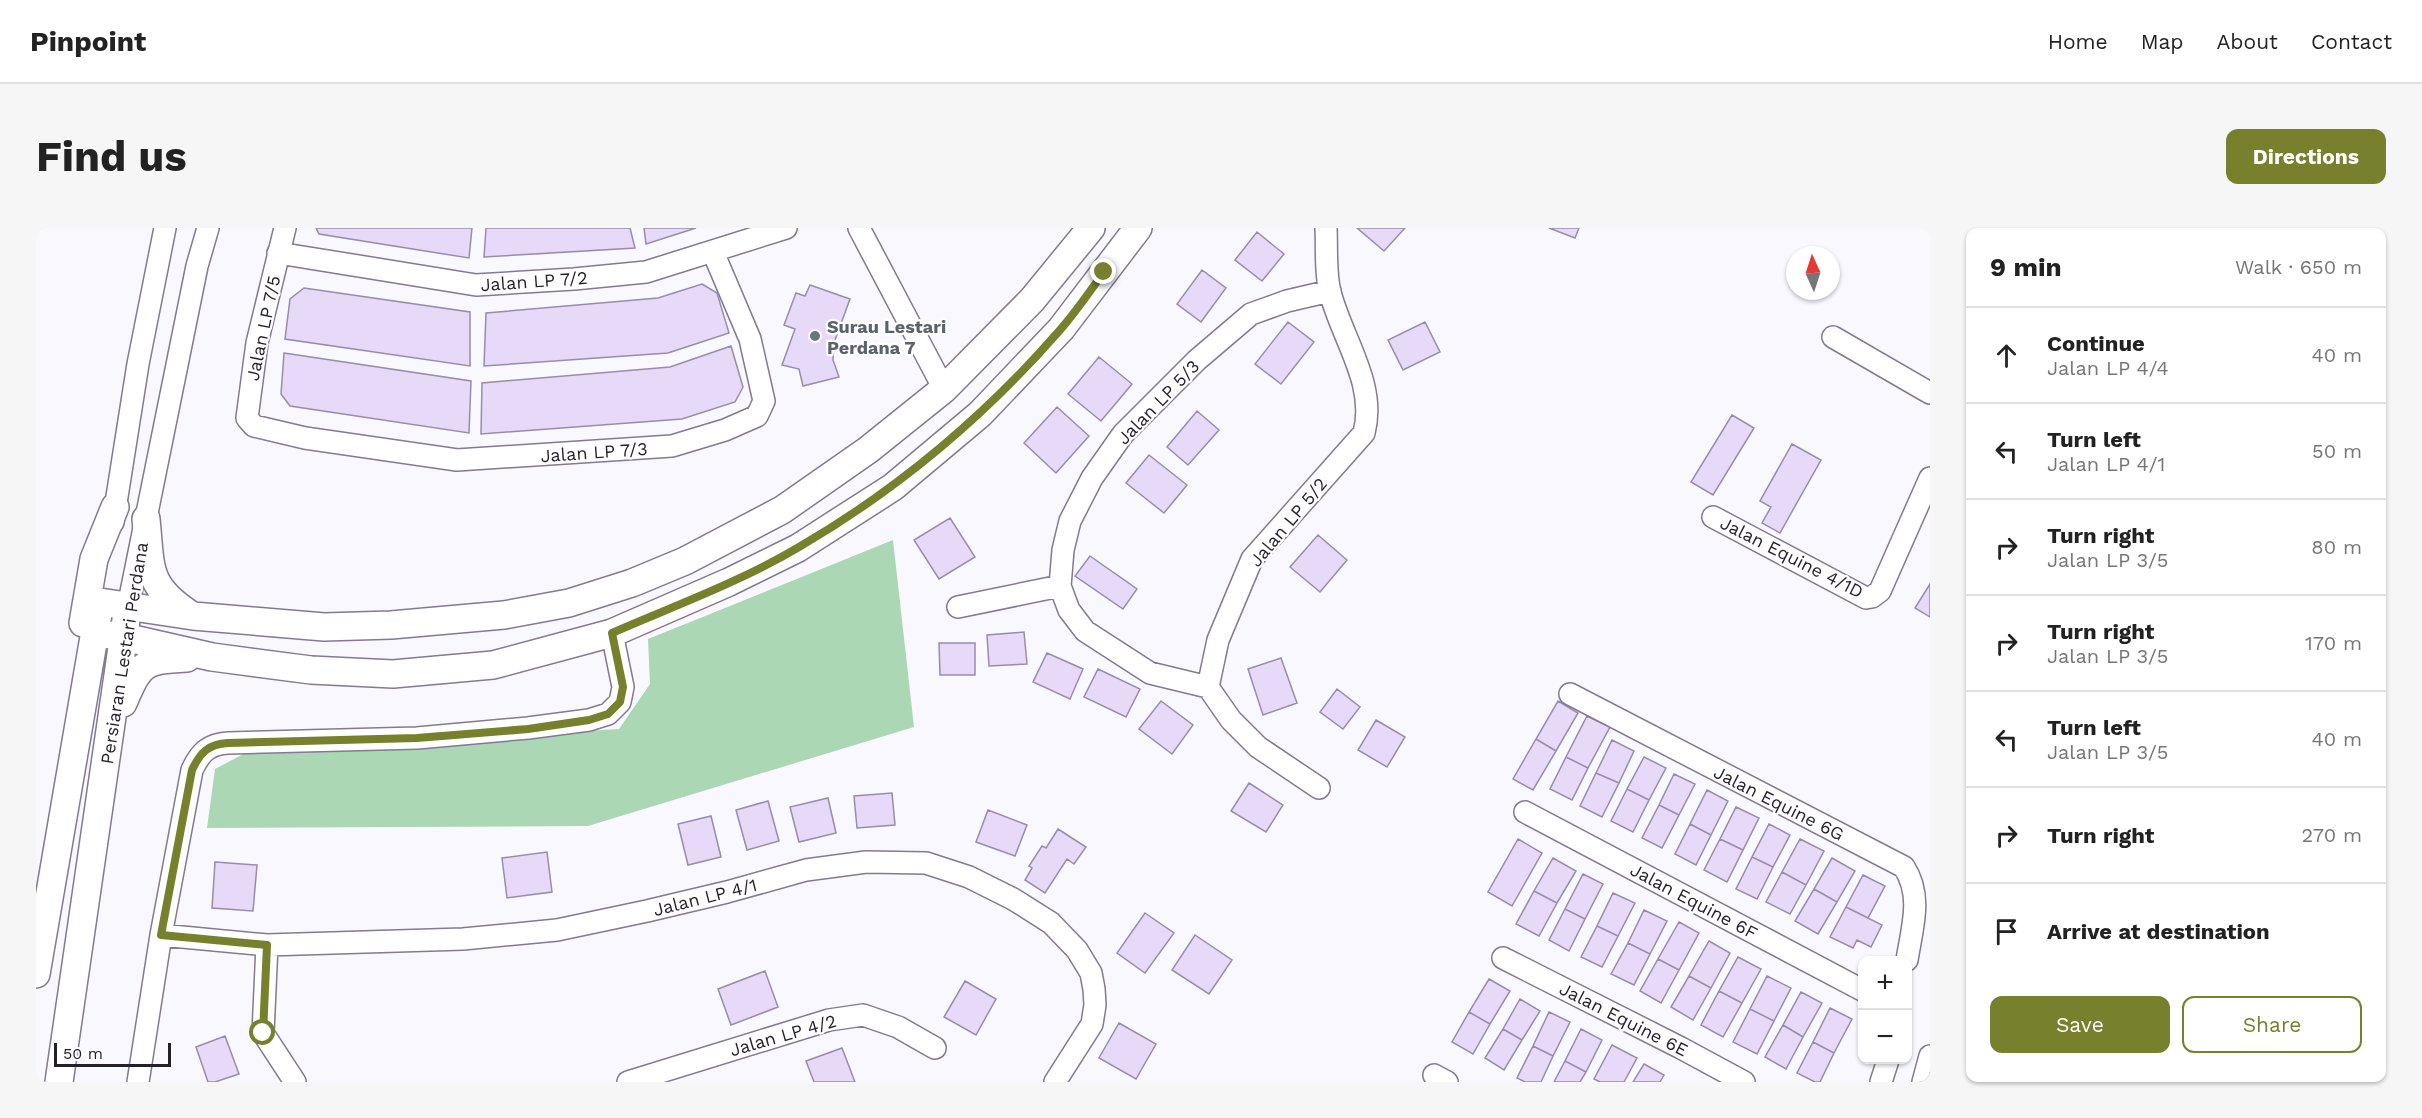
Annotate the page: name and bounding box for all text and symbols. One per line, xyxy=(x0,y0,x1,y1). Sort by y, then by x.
text: Pinpoint xyxy=(30,25,146,58)
text: Home xyxy=(2048,29,2108,54)
text: Map xyxy=(2141,29,2184,54)
text: About xyxy=(2217,29,2278,54)
text: Contact xyxy=(2311,29,2392,54)
button: Directions xyxy=(2226,129,2386,184)
text: Find us xyxy=(36,132,187,181)
north arrow xyxy=(1786,246,1840,300)
text: 9 min xyxy=(1990,252,2062,282)
text: Walk · 650 m xyxy=(2235,255,2362,279)
route end xyxy=(1090,258,1116,284)
street label: Jalan LP 7/2 xyxy=(480,267,588,295)
street label: Jalan LP 7/5 xyxy=(242,273,284,383)
place label: Surau Lestari Perdana 7 xyxy=(827,316,946,358)
marker: Surau Lestari Perdana 7 xyxy=(808,329,822,343)
text: Continue xyxy=(2047,331,2145,356)
icon: ahead xyxy=(1990,339,2023,372)
text: 40 m xyxy=(2311,343,2362,367)
street label: Jalan LP 5/3 xyxy=(1112,355,1204,449)
text: Jalan LP 4/4 xyxy=(2047,356,2169,380)
text: Turn left xyxy=(2047,427,2141,452)
icon: left xyxy=(1990,435,2023,468)
street label: Jalan LP 7/3 xyxy=(540,438,648,466)
text: 50 m xyxy=(2312,439,2362,463)
text: Jalan LP 4/1 xyxy=(2047,452,2165,476)
street label: Jalan LP 5/2 xyxy=(1245,473,1331,571)
street label: Jalan Equine 4/1D xyxy=(1717,512,1867,602)
text: Turn right xyxy=(2047,523,2154,548)
icon: right xyxy=(1990,531,2023,564)
text: 80 m xyxy=(2311,535,2362,559)
street label: Persiaran Lestari Perdana xyxy=(96,540,152,766)
text: Jalan LP 3/5 xyxy=(2047,548,2168,572)
text: Turn right xyxy=(2047,619,2154,644)
icon: right xyxy=(1990,627,2023,660)
text: 170 m xyxy=(2305,631,2362,655)
text: Jalan LP 3/5 xyxy=(2047,644,2168,668)
text: Turn left xyxy=(2047,715,2141,740)
icon: left xyxy=(1990,723,2023,756)
text: 40 m xyxy=(2311,727,2362,751)
text: Jalan LP 3/5 xyxy=(2047,740,2168,764)
street label: Jalan Equine 6G xyxy=(1711,761,1847,845)
icon: right xyxy=(1990,819,2023,852)
text: Turn right xyxy=(2047,823,2154,848)
text: 270 m xyxy=(2302,823,2362,847)
street label: Jalan Equine 6F xyxy=(1627,859,1761,943)
street label: Jalan LP 4/1 xyxy=(651,874,759,920)
icon: arrive xyxy=(1990,915,2023,948)
text: Arrive at destination xyxy=(2047,919,2270,944)
map controls xyxy=(1858,956,1912,1064)
button: + xyxy=(1858,956,1912,1010)
street label: Jalan Equine 6E xyxy=(1556,978,1692,1060)
button: Save xyxy=(1990,996,2170,1053)
button: Share xyxy=(2182,996,2362,1053)
street label: Jalan LP 4/2 xyxy=(727,1010,839,1060)
button: − xyxy=(1858,1010,1912,1064)
route start xyxy=(249,1019,275,1045)
scale bar xyxy=(54,1040,171,1068)
text: 50 m xyxy=(63,1044,103,1063)

